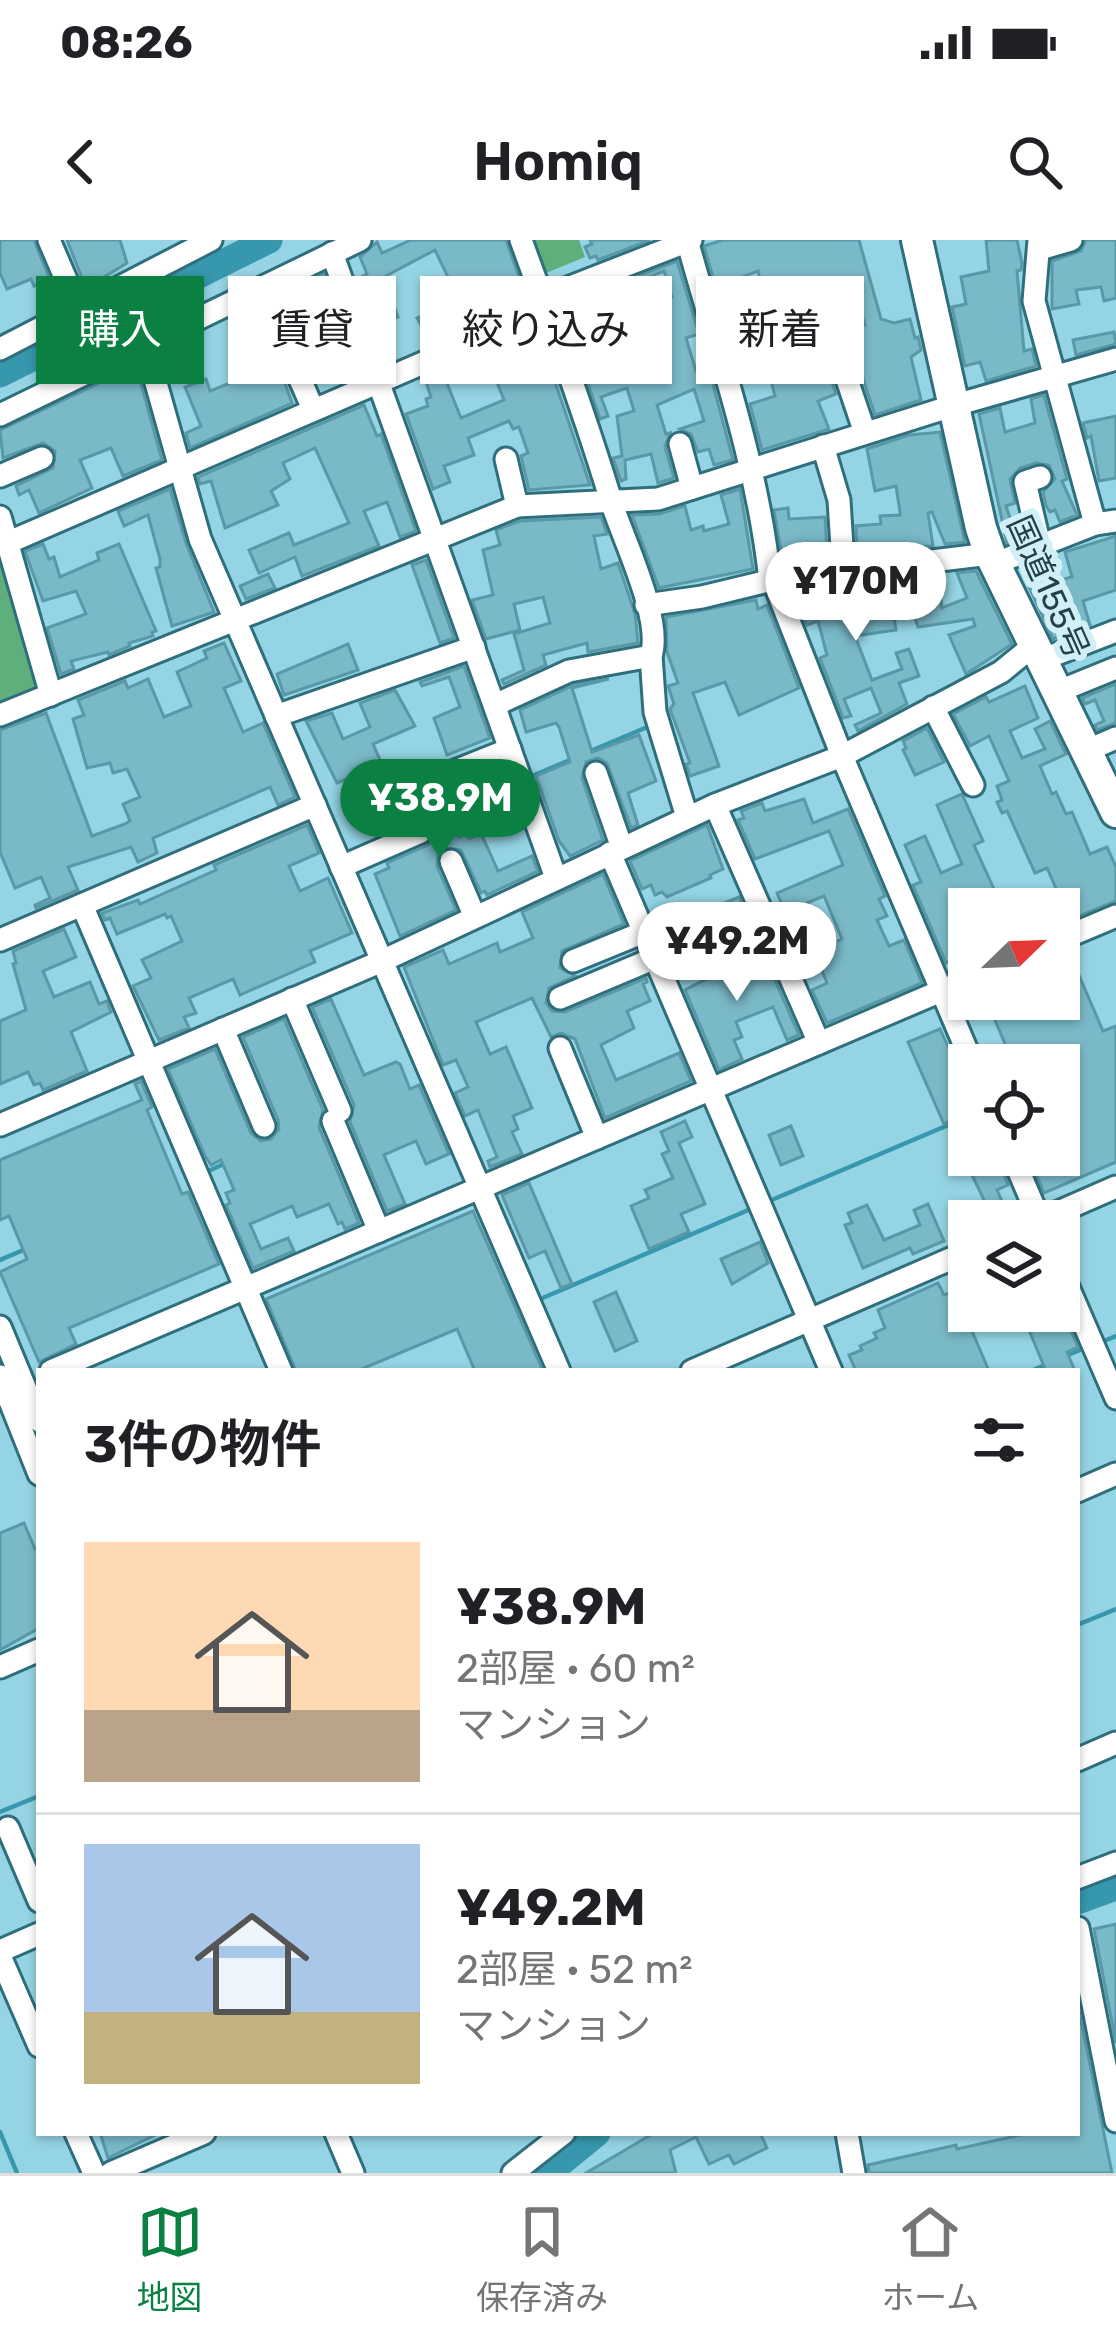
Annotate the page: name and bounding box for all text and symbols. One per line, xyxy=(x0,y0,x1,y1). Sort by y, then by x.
text: 08:26 xyxy=(60,16,193,69)
icon: back xyxy=(48,129,114,195)
icon: search xyxy=(1002,129,1068,195)
text: Homiq xyxy=(473,130,643,194)
chip: 購入 xyxy=(36,276,204,384)
chip: 賃貸 xyxy=(228,276,396,384)
chip: 絞り込み xyxy=(420,276,672,384)
chip: 新着 xyxy=(696,276,864,384)
street label: 国道155号 xyxy=(1000,510,1097,665)
pin: ¥170M xyxy=(772,542,940,644)
text: ¥170M xyxy=(792,558,920,604)
pin: ¥38.9M xyxy=(342,759,538,861)
text: ¥38.9M xyxy=(367,775,513,821)
north arrow xyxy=(948,888,1080,1020)
map controls xyxy=(948,888,1080,1332)
pin: ¥49.2M xyxy=(639,902,835,1004)
text: ¥49.2M xyxy=(664,918,810,964)
button: locate xyxy=(948,1044,1080,1176)
button: layers xyxy=(948,1200,1080,1332)
icon: filters xyxy=(966,1407,1032,1473)
text: 3件の物件 xyxy=(84,1414,322,1475)
text: ¥38.9M xyxy=(456,1576,646,1637)
icon: home xyxy=(180,1590,324,1734)
text: 2部屋 · 60 m² xyxy=(456,1646,695,1692)
text: マンション xyxy=(456,1702,651,1748)
text: ¥49.2M xyxy=(456,1877,646,1938)
icon: home xyxy=(180,1892,324,2036)
text: 2部屋 · 52 m² xyxy=(456,1947,692,1993)
text: マンション xyxy=(456,2003,651,2049)
tab: 地図 xyxy=(137,2199,203,2319)
tab: 保存済み xyxy=(476,2199,608,2319)
tab: ホーム xyxy=(881,2199,979,2319)

